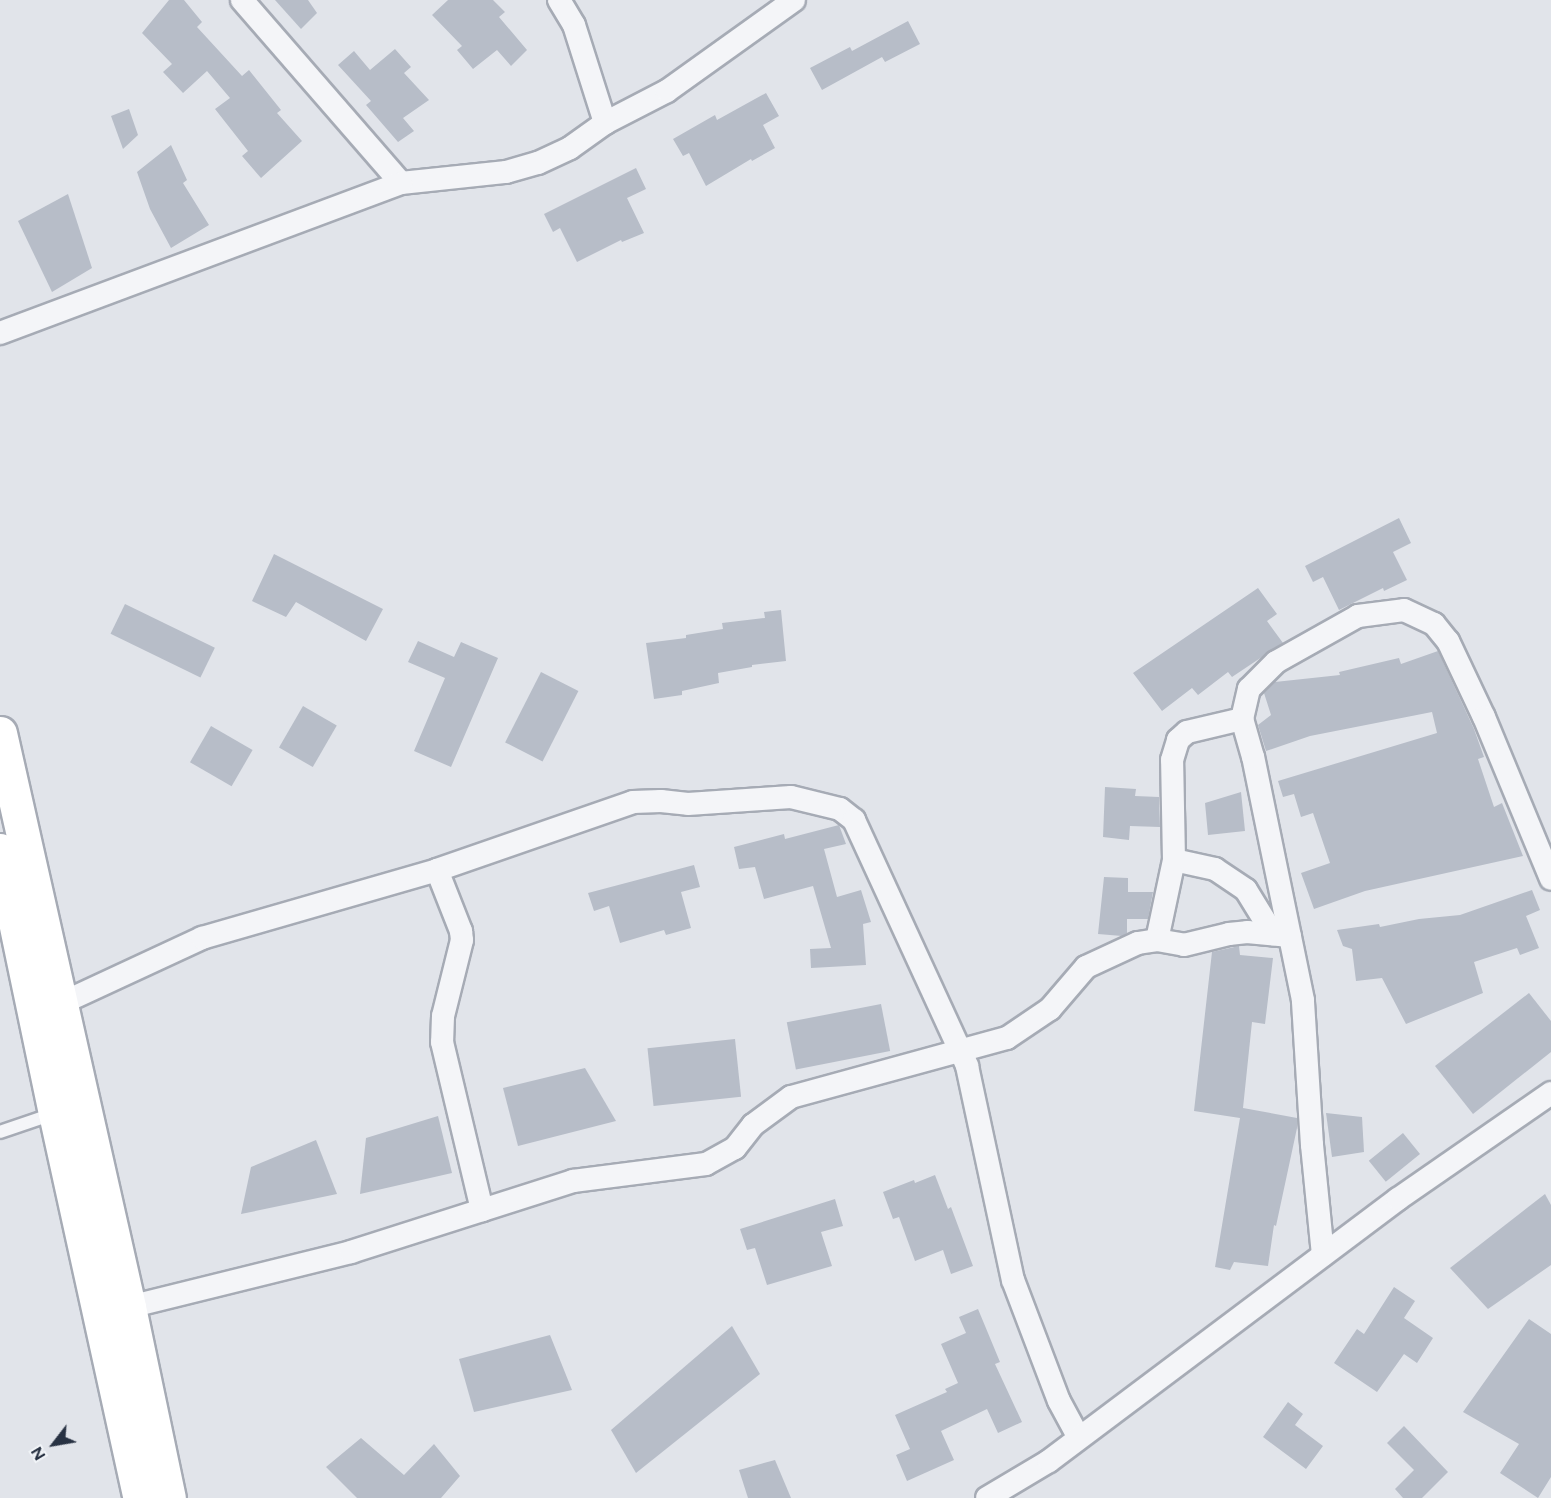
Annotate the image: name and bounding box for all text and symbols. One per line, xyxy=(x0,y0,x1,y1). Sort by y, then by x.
north arrow xyxy=(24,1414,84,1474)
text: N xyxy=(27,1443,49,1464)

